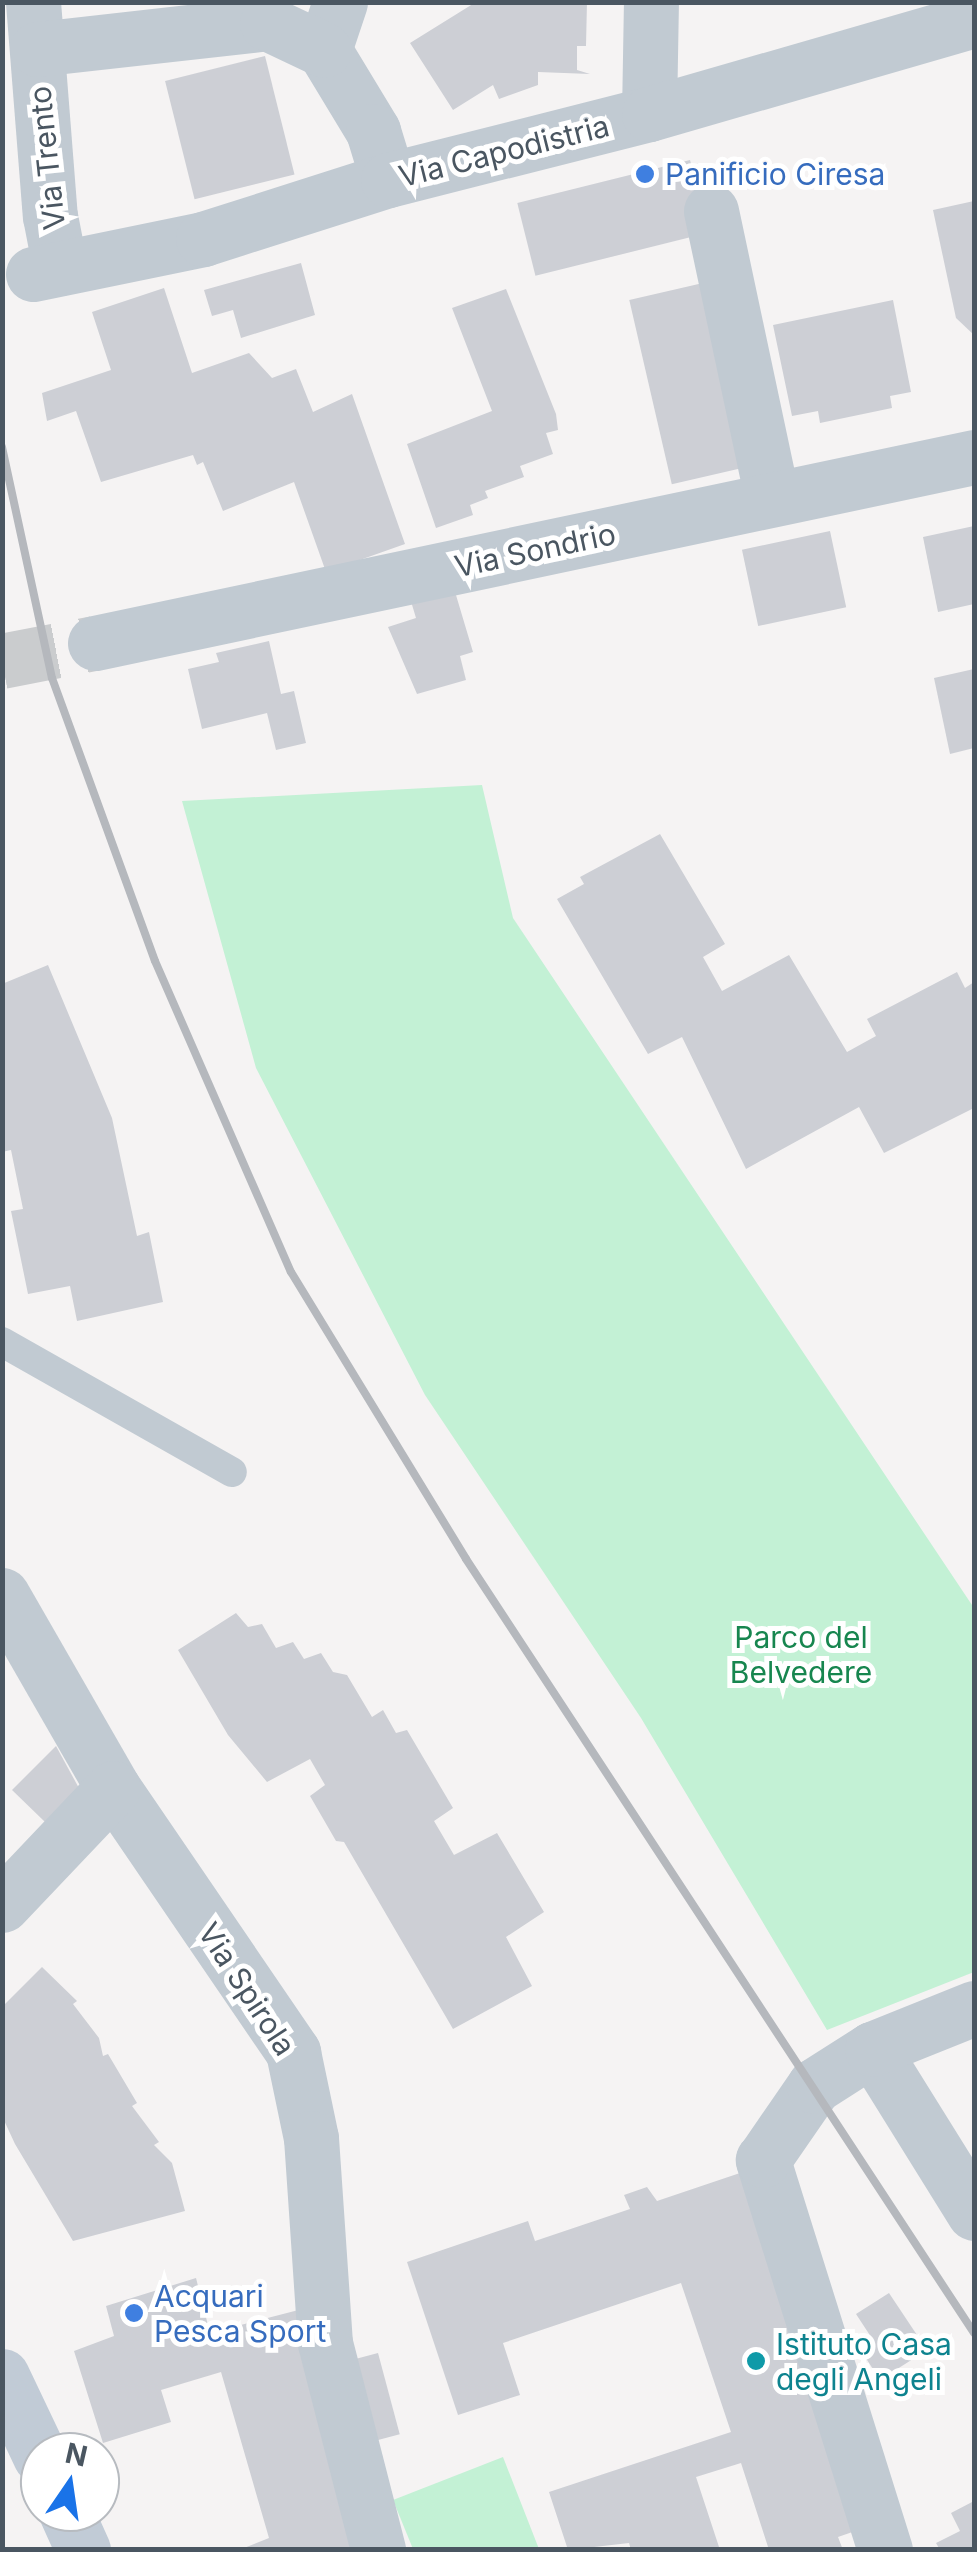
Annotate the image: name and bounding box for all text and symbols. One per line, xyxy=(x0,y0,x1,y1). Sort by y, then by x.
street label: Via Trento xyxy=(22,84,72,232)
street label: Via Capodistria xyxy=(395,107,613,195)
place label: Panificio Ciresa xyxy=(665,156,885,192)
marker: Panificio Ciresa xyxy=(634,163,656,185)
street label: Via Sondrio xyxy=(451,515,619,585)
park label: Parco del Belvedere xyxy=(730,1619,872,1690)
street label: Via Spirola xyxy=(191,1916,303,2062)
place label: Acquari Pesca Sport xyxy=(154,2278,326,2348)
marker: Acquari Pesca Sport xyxy=(123,2302,145,2324)
place label: Istituto Casa degli Angeli xyxy=(776,2326,952,2396)
marker: Istituto Casa degli Angeli xyxy=(745,2350,767,2372)
north arrow xyxy=(20,2432,120,2532)
text: N xyxy=(62,2436,91,2474)

